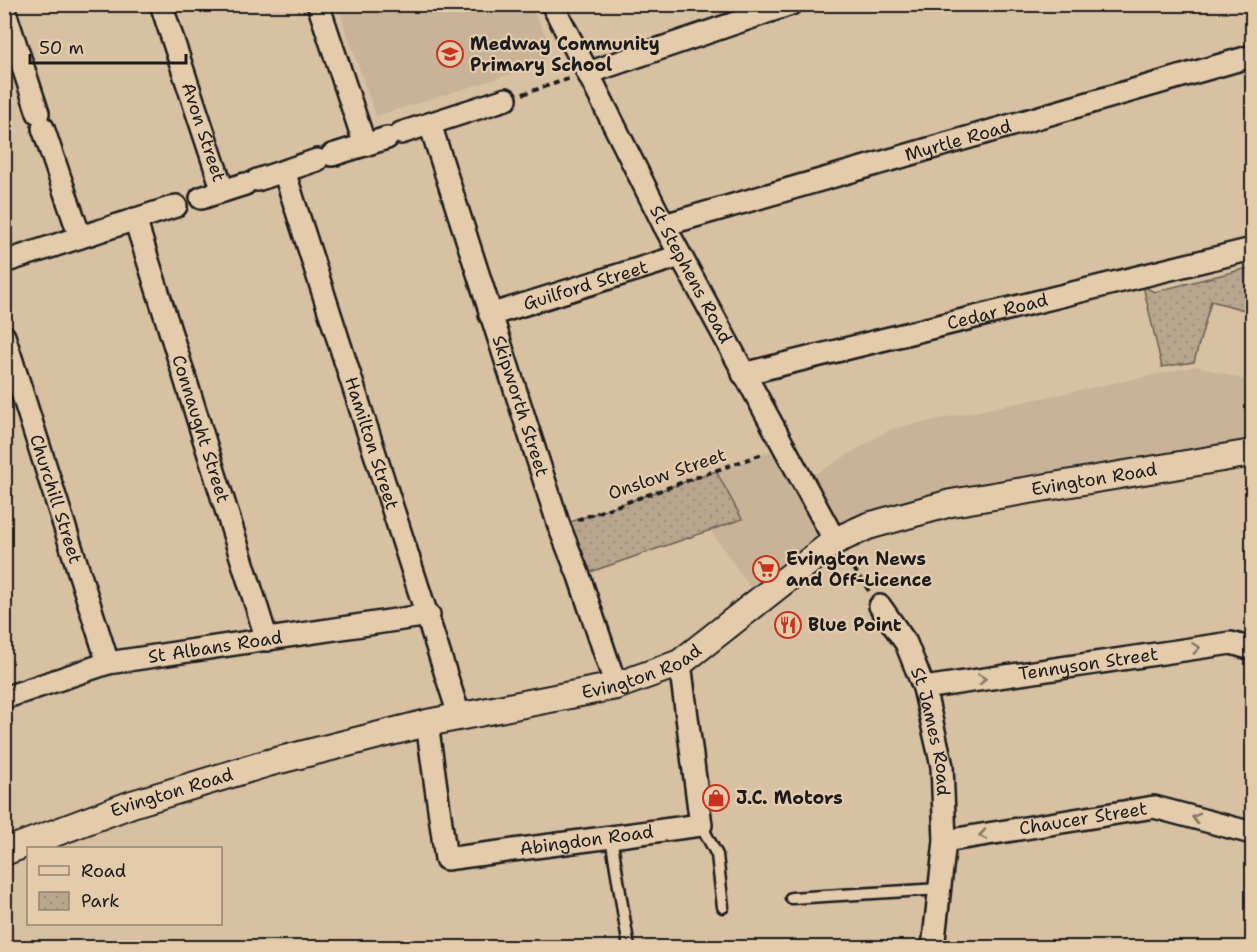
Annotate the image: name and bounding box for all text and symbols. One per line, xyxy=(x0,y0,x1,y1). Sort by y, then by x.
scale bar xyxy=(30,27,186,65)
place label: Medway Community Primary School xyxy=(470,32,660,77)
text: 50 m xyxy=(39,36,84,60)
school or university icon: Medway Community Primary School xyxy=(435,39,465,69)
street label: Avon Street xyxy=(176,79,231,185)
street label: Myrtle Road xyxy=(902,114,1014,167)
street label: St Stephens Road xyxy=(644,201,738,348)
street label: Guilford Street xyxy=(520,255,651,316)
street label: Cedar Road xyxy=(945,288,1050,335)
street label: Skipworth Street xyxy=(487,332,554,480)
street label: Connaught Street xyxy=(166,352,235,506)
street label: Hamilton Street xyxy=(339,374,404,513)
street label: Churchill Street xyxy=(24,431,88,567)
street label: Onslow Street xyxy=(605,443,729,505)
street label: Evington Road xyxy=(1029,457,1159,501)
place label: Evington News and Off-Licence xyxy=(786,547,932,592)
supermarket icon: Evington News and Off-Licence xyxy=(751,554,781,584)
restaurant icon: Blue Point xyxy=(773,610,803,640)
place label: Blue Point xyxy=(808,613,902,637)
street label: St Albans Road xyxy=(146,625,284,669)
street label: Evington Road xyxy=(579,639,706,704)
street label: Tennyson Street xyxy=(1017,642,1160,686)
one-way arrow xyxy=(1191,643,1200,655)
street label: St James Road xyxy=(905,664,955,796)
one-way arrow xyxy=(977,674,987,686)
street label: Evington Road xyxy=(107,762,236,823)
shop icon: J.C. Motors xyxy=(701,783,731,813)
place label: J.C. Motors xyxy=(736,786,843,810)
street label: Chaucer Street xyxy=(1017,796,1149,841)
one-way arrow xyxy=(1191,813,1202,825)
street label: Abingdon Road xyxy=(518,819,655,861)
one-way arrow xyxy=(979,828,988,840)
legend xyxy=(27,847,222,925)
text: Road xyxy=(81,859,126,883)
text: Park xyxy=(81,889,120,913)

